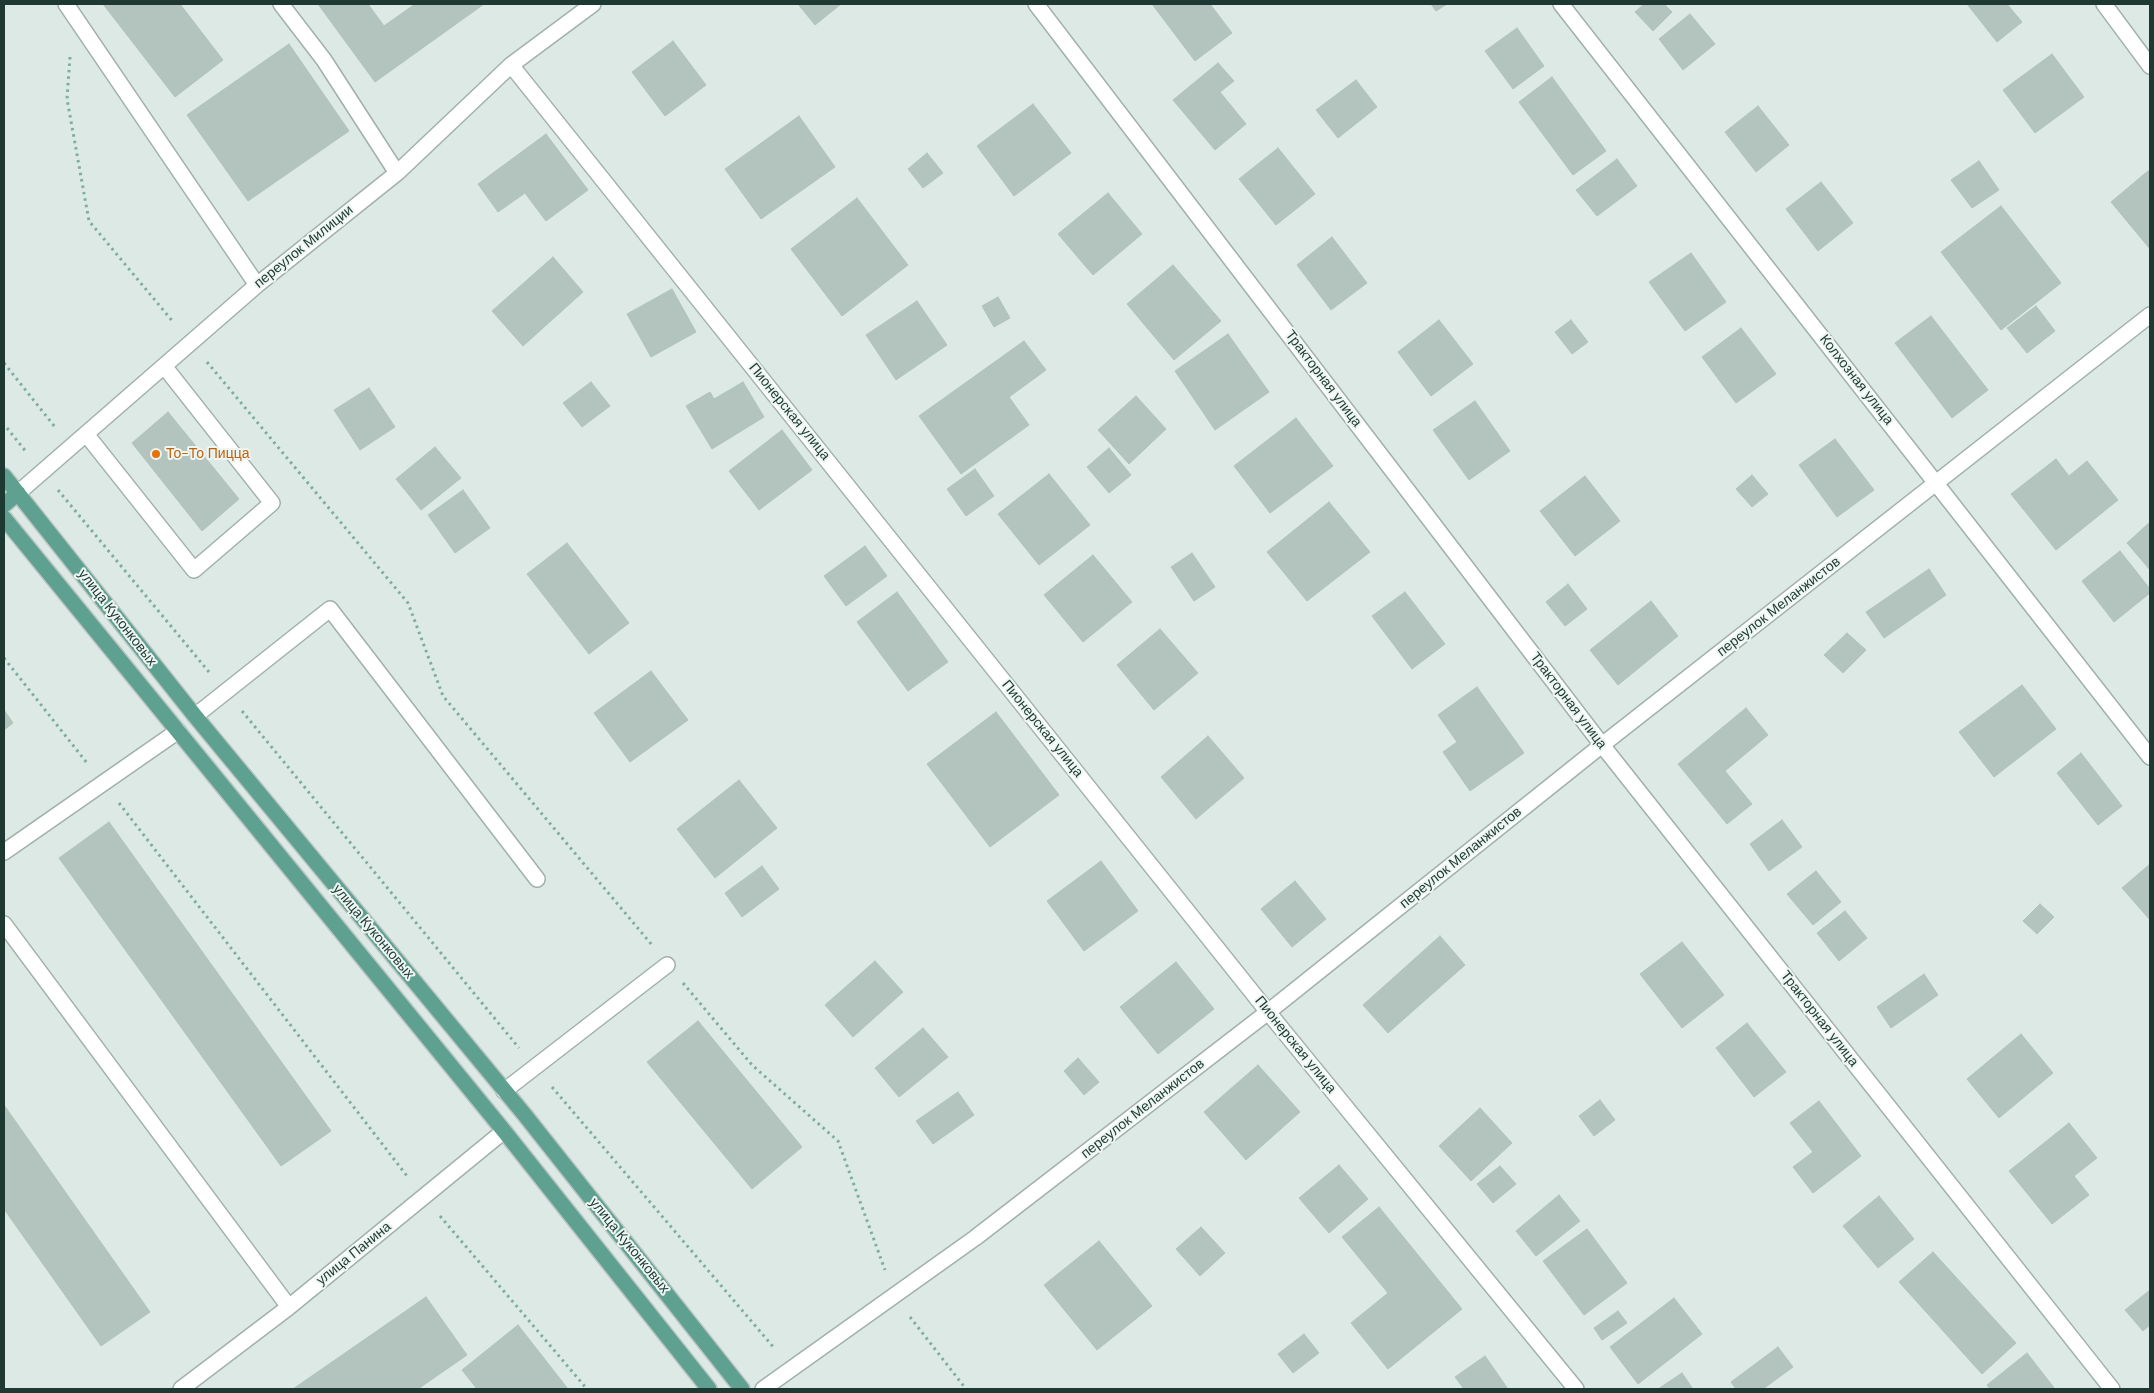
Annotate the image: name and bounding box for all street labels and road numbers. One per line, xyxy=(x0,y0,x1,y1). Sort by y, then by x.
street label: переулок Милиции xyxy=(251,202,357,292)
street label: Тракторная улица xyxy=(1281,327,1365,431)
street label: Колхозная улица xyxy=(1816,331,1896,429)
street label: Пионерская улица xyxy=(745,360,833,464)
street label: переулок Меланжистов xyxy=(1714,554,1844,660)
street label: улица Куконковых xyxy=(74,566,160,670)
street label: Тракторная улица xyxy=(1526,649,1610,753)
street label: Пионерская улица xyxy=(998,677,1086,781)
street label: переулок Меланжистов xyxy=(1397,804,1525,912)
street label: улица Куконковых xyxy=(329,882,417,982)
street label: Тракторная улица xyxy=(1776,968,1862,1070)
street label: Пионерская улица xyxy=(1251,993,1339,1097)
street label: переулок Меланжистов xyxy=(1078,1056,1208,1162)
street label: улица Куконковых xyxy=(585,1195,673,1297)
street label: улица Панина xyxy=(313,1219,395,1289)

